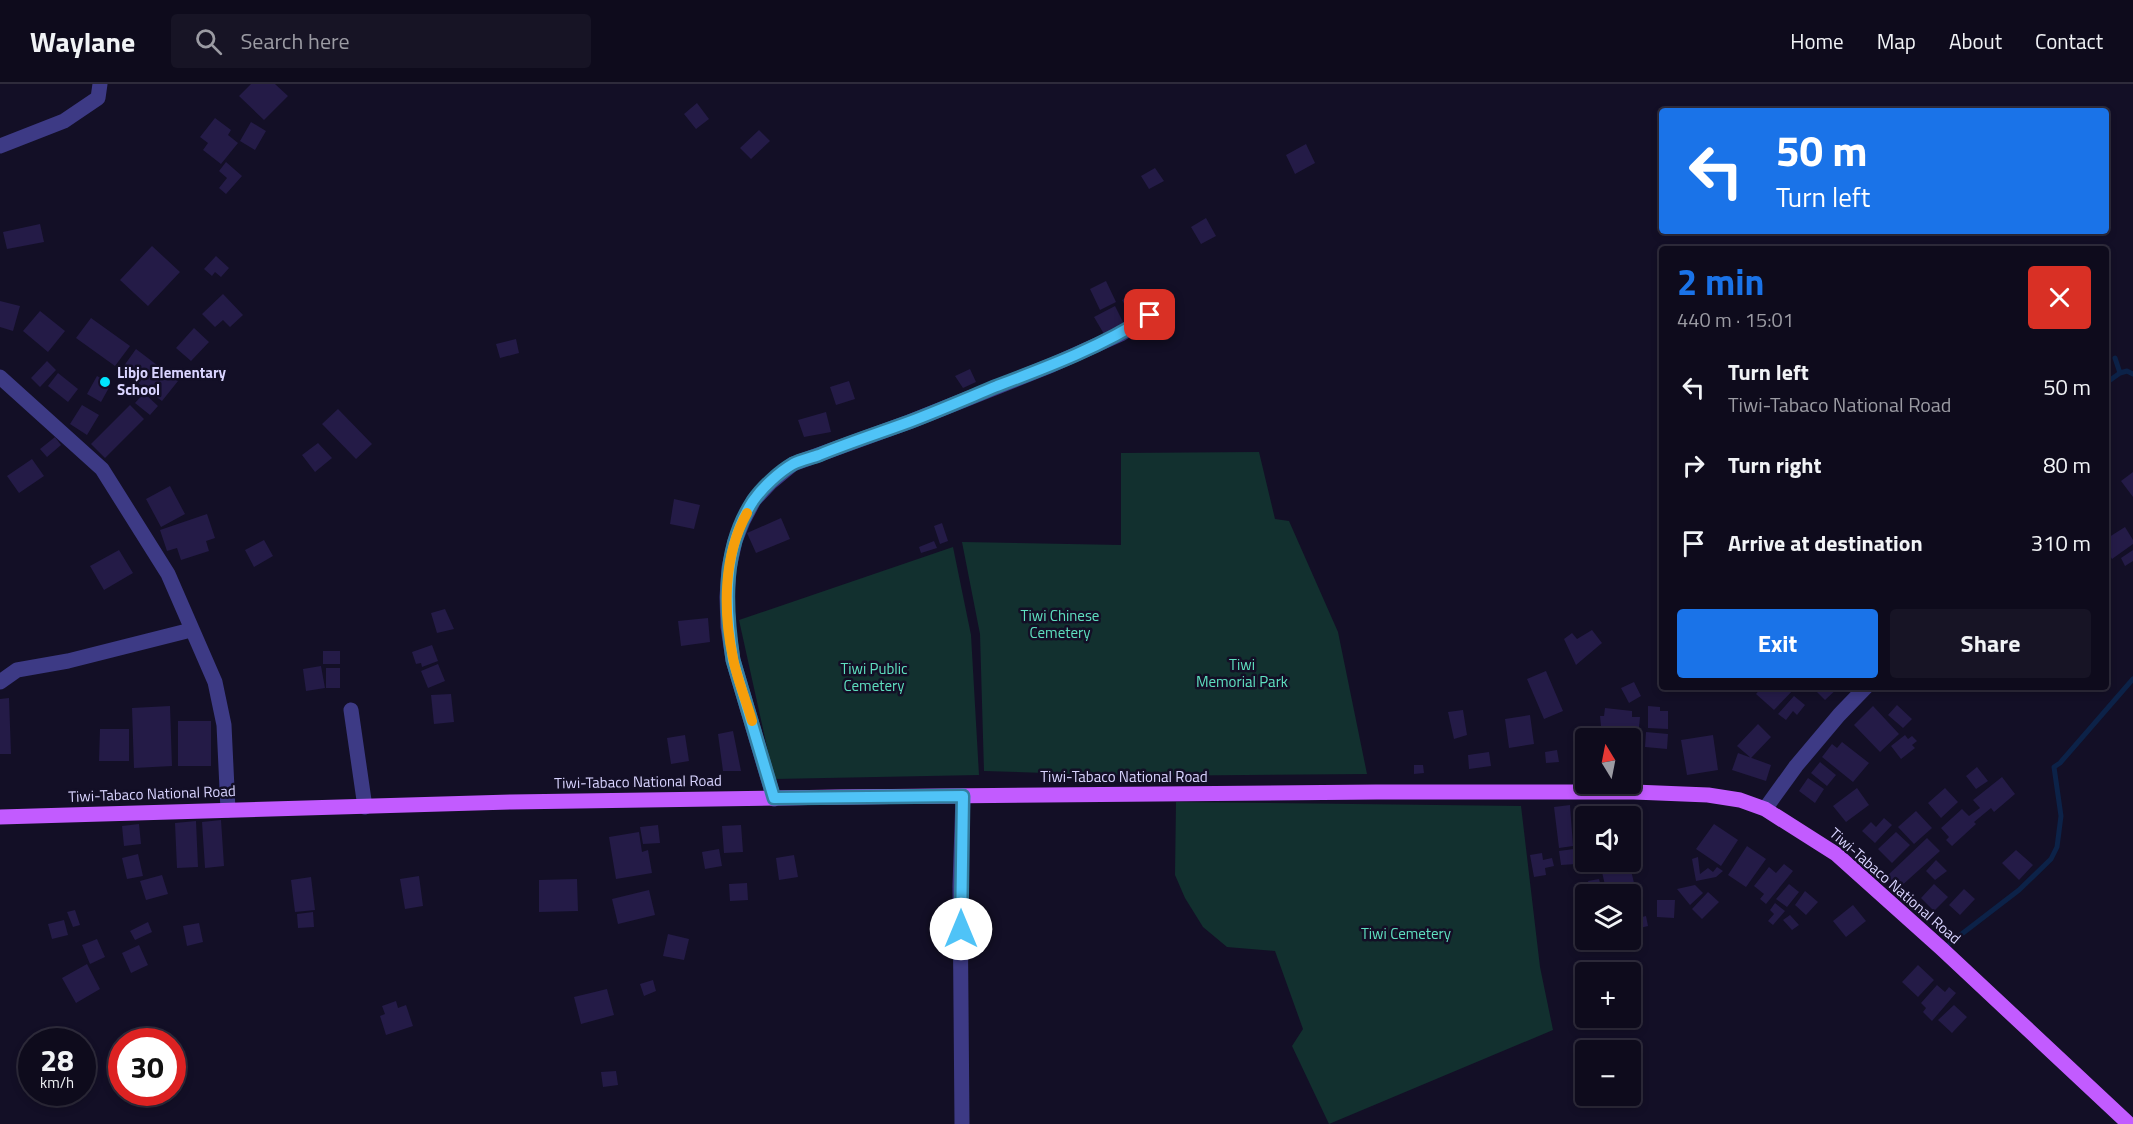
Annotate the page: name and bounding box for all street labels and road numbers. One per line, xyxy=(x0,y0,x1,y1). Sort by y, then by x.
street label: Tiwi-Tabaco National Road xyxy=(1040,765,1208,788)
street label: Tiwi-Tabaco National Road xyxy=(554,769,722,794)
street label: Tiwi-Tabaco National Road xyxy=(68,779,236,808)
street label: Tiwi-Tabaco National Road xyxy=(1825,822,1966,949)

